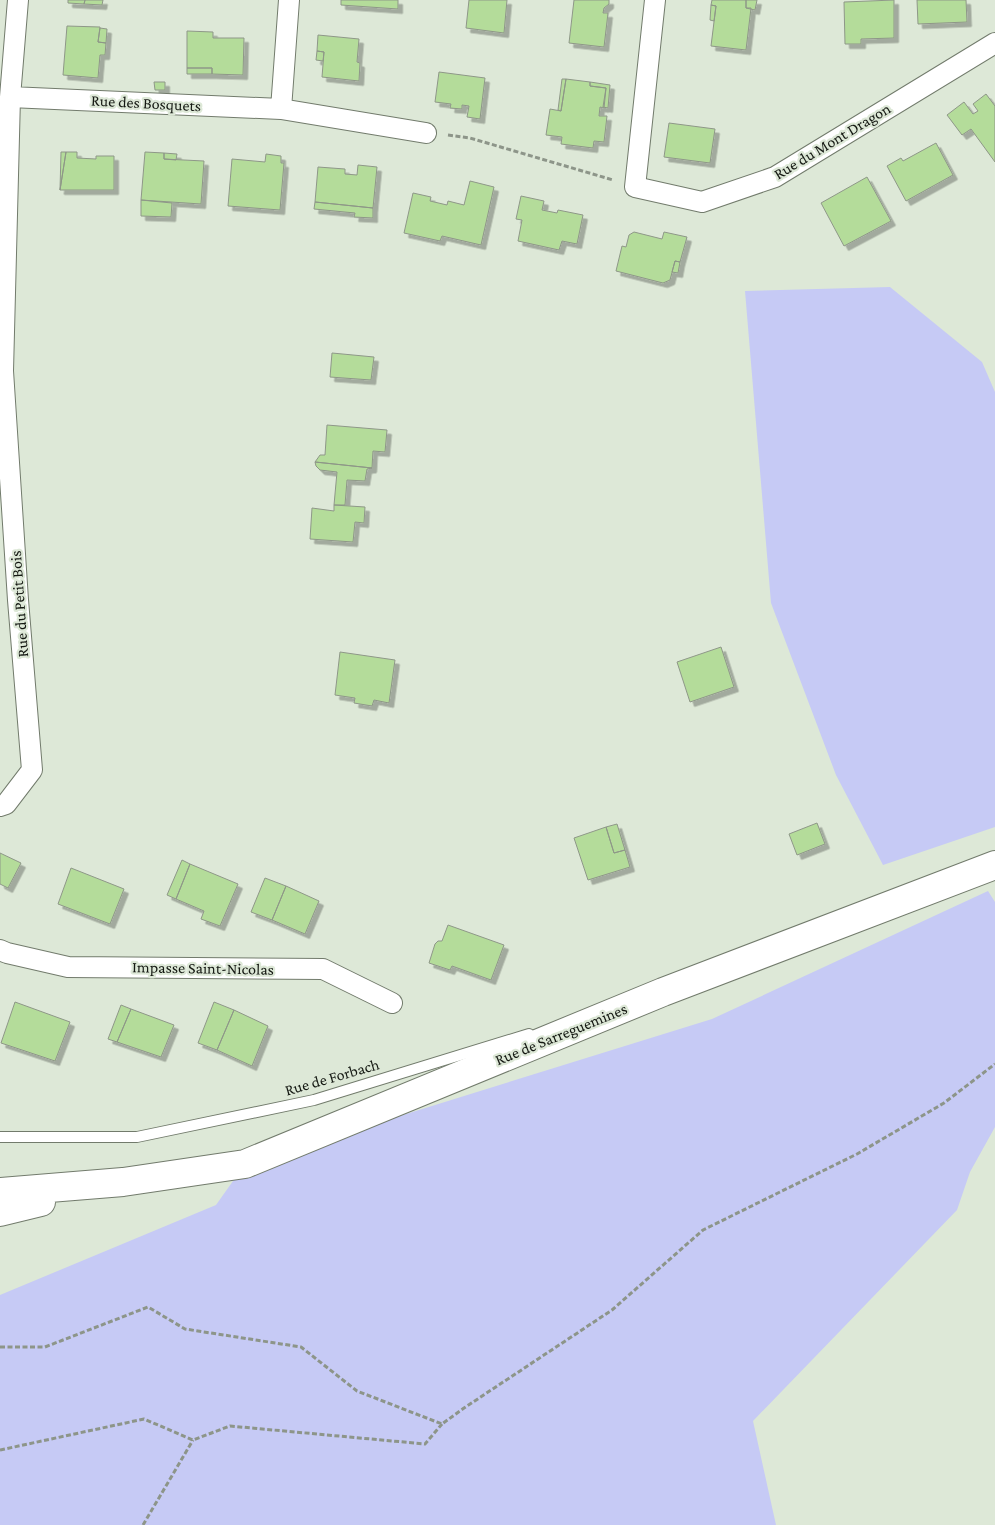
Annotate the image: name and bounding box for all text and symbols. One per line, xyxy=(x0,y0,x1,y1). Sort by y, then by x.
street label: Rue des Bosquets xyxy=(91,92,201,115)
street label: Rue du Mont Dragon xyxy=(771,99,894,183)
street label: Rue du Petit Bois xyxy=(7,550,31,658)
street label: Impasse Saint-Nicolas xyxy=(132,958,274,979)
street label: Rue de Sarreguemines xyxy=(493,1000,630,1069)
street label: Rue de Forbach xyxy=(283,1055,382,1099)

